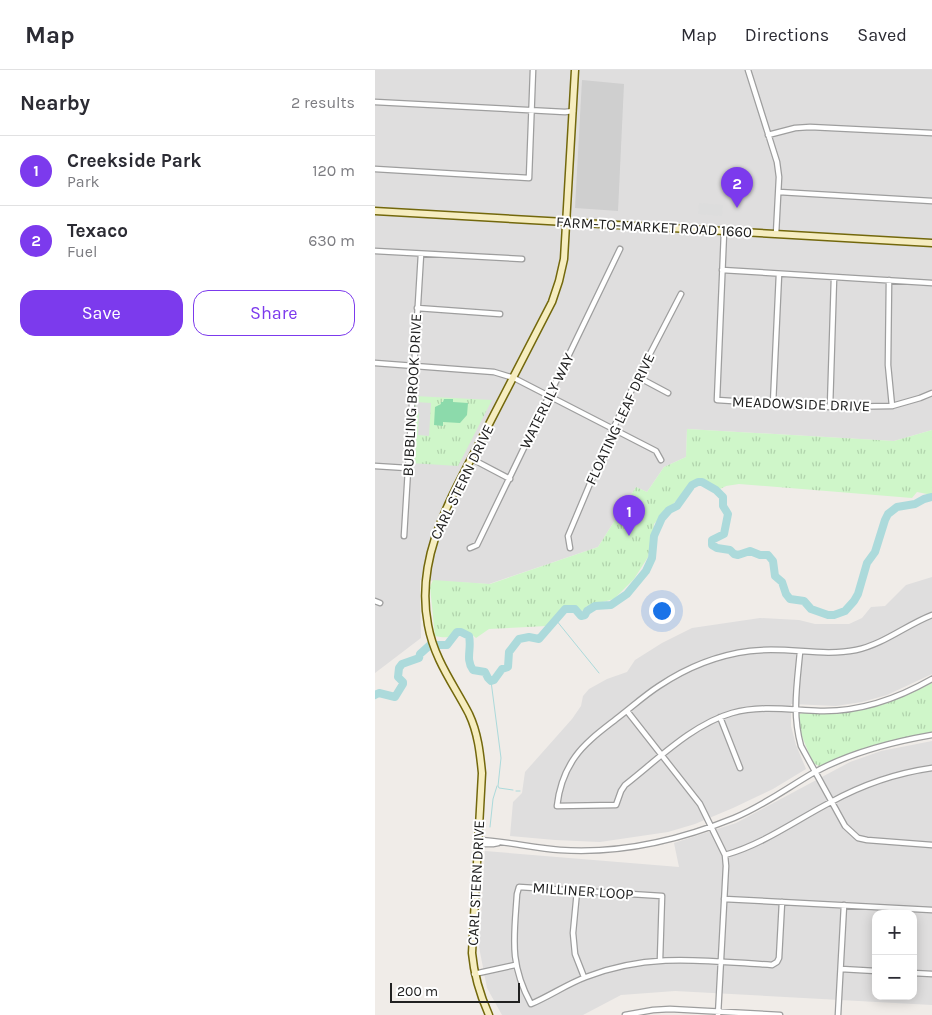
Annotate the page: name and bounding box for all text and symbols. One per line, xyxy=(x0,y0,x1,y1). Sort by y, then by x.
text: Map xyxy=(25,21,75,49)
text: Map xyxy=(681,24,717,46)
text: Directions xyxy=(745,24,829,46)
text: Saved xyxy=(857,24,907,46)
text: Nearby xyxy=(20,91,90,115)
text: 2 results xyxy=(291,93,355,112)
text: Creekside Park xyxy=(67,150,202,172)
text: 1 xyxy=(33,161,39,180)
text: 120 m xyxy=(312,161,355,180)
pin: 2 xyxy=(721,167,753,208)
text: Park xyxy=(67,172,99,191)
street label: FARM-TO-MARKET ROAD 1660 xyxy=(556,213,753,241)
text: Texaco xyxy=(67,220,128,242)
text: 2 xyxy=(31,231,41,250)
text: 630 m xyxy=(308,231,355,250)
text: Fuel xyxy=(67,242,97,261)
button: Save xyxy=(20,290,183,336)
button: Share xyxy=(193,290,355,336)
street label: BUBBLING BROOK DRIVE xyxy=(399,313,425,477)
street label: WATERLILY WAY xyxy=(516,349,578,452)
street label: FLOATING LEAF DRIVE xyxy=(582,350,658,488)
street label: MEADOWSIDE DRIVE xyxy=(732,393,870,415)
street label: CARL STERN DRIVE xyxy=(426,422,498,542)
pin: 1 xyxy=(613,495,645,536)
your location xyxy=(649,598,675,624)
street label: CARL STERN DRIVE xyxy=(464,820,488,946)
street label: MILLINER LOOP xyxy=(532,878,634,904)
map controls xyxy=(872,910,917,1000)
button: + xyxy=(872,910,917,955)
button: − xyxy=(872,955,917,1000)
scale bar xyxy=(390,980,520,1003)
text: 200 m xyxy=(397,983,438,1000)

